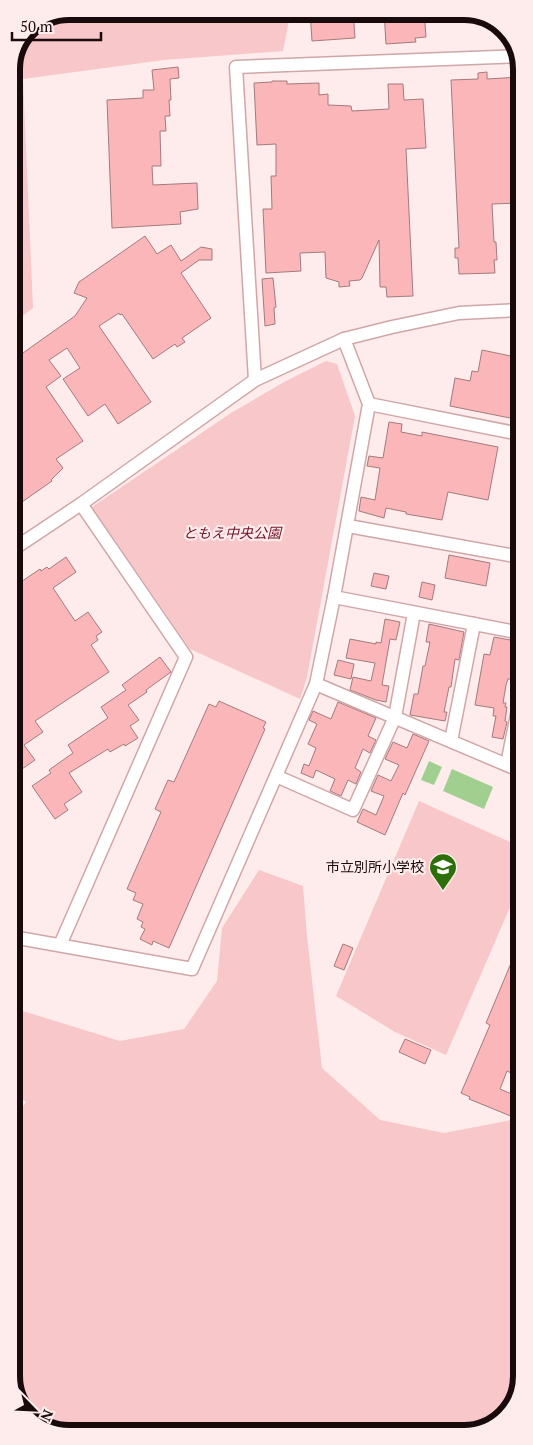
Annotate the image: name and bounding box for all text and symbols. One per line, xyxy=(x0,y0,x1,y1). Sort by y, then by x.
scale bar xyxy=(12,10,101,42)
text: 50 m xyxy=(20,16,53,36)
park label: ともえ中央公園 xyxy=(183,523,283,542)
school or university icon: 市立別所小学校 xyxy=(428,852,458,891)
place label: 市立別所小学校 xyxy=(326,857,424,876)
north arrow xyxy=(10,1385,60,1435)
text: N xyxy=(36,1407,58,1425)

